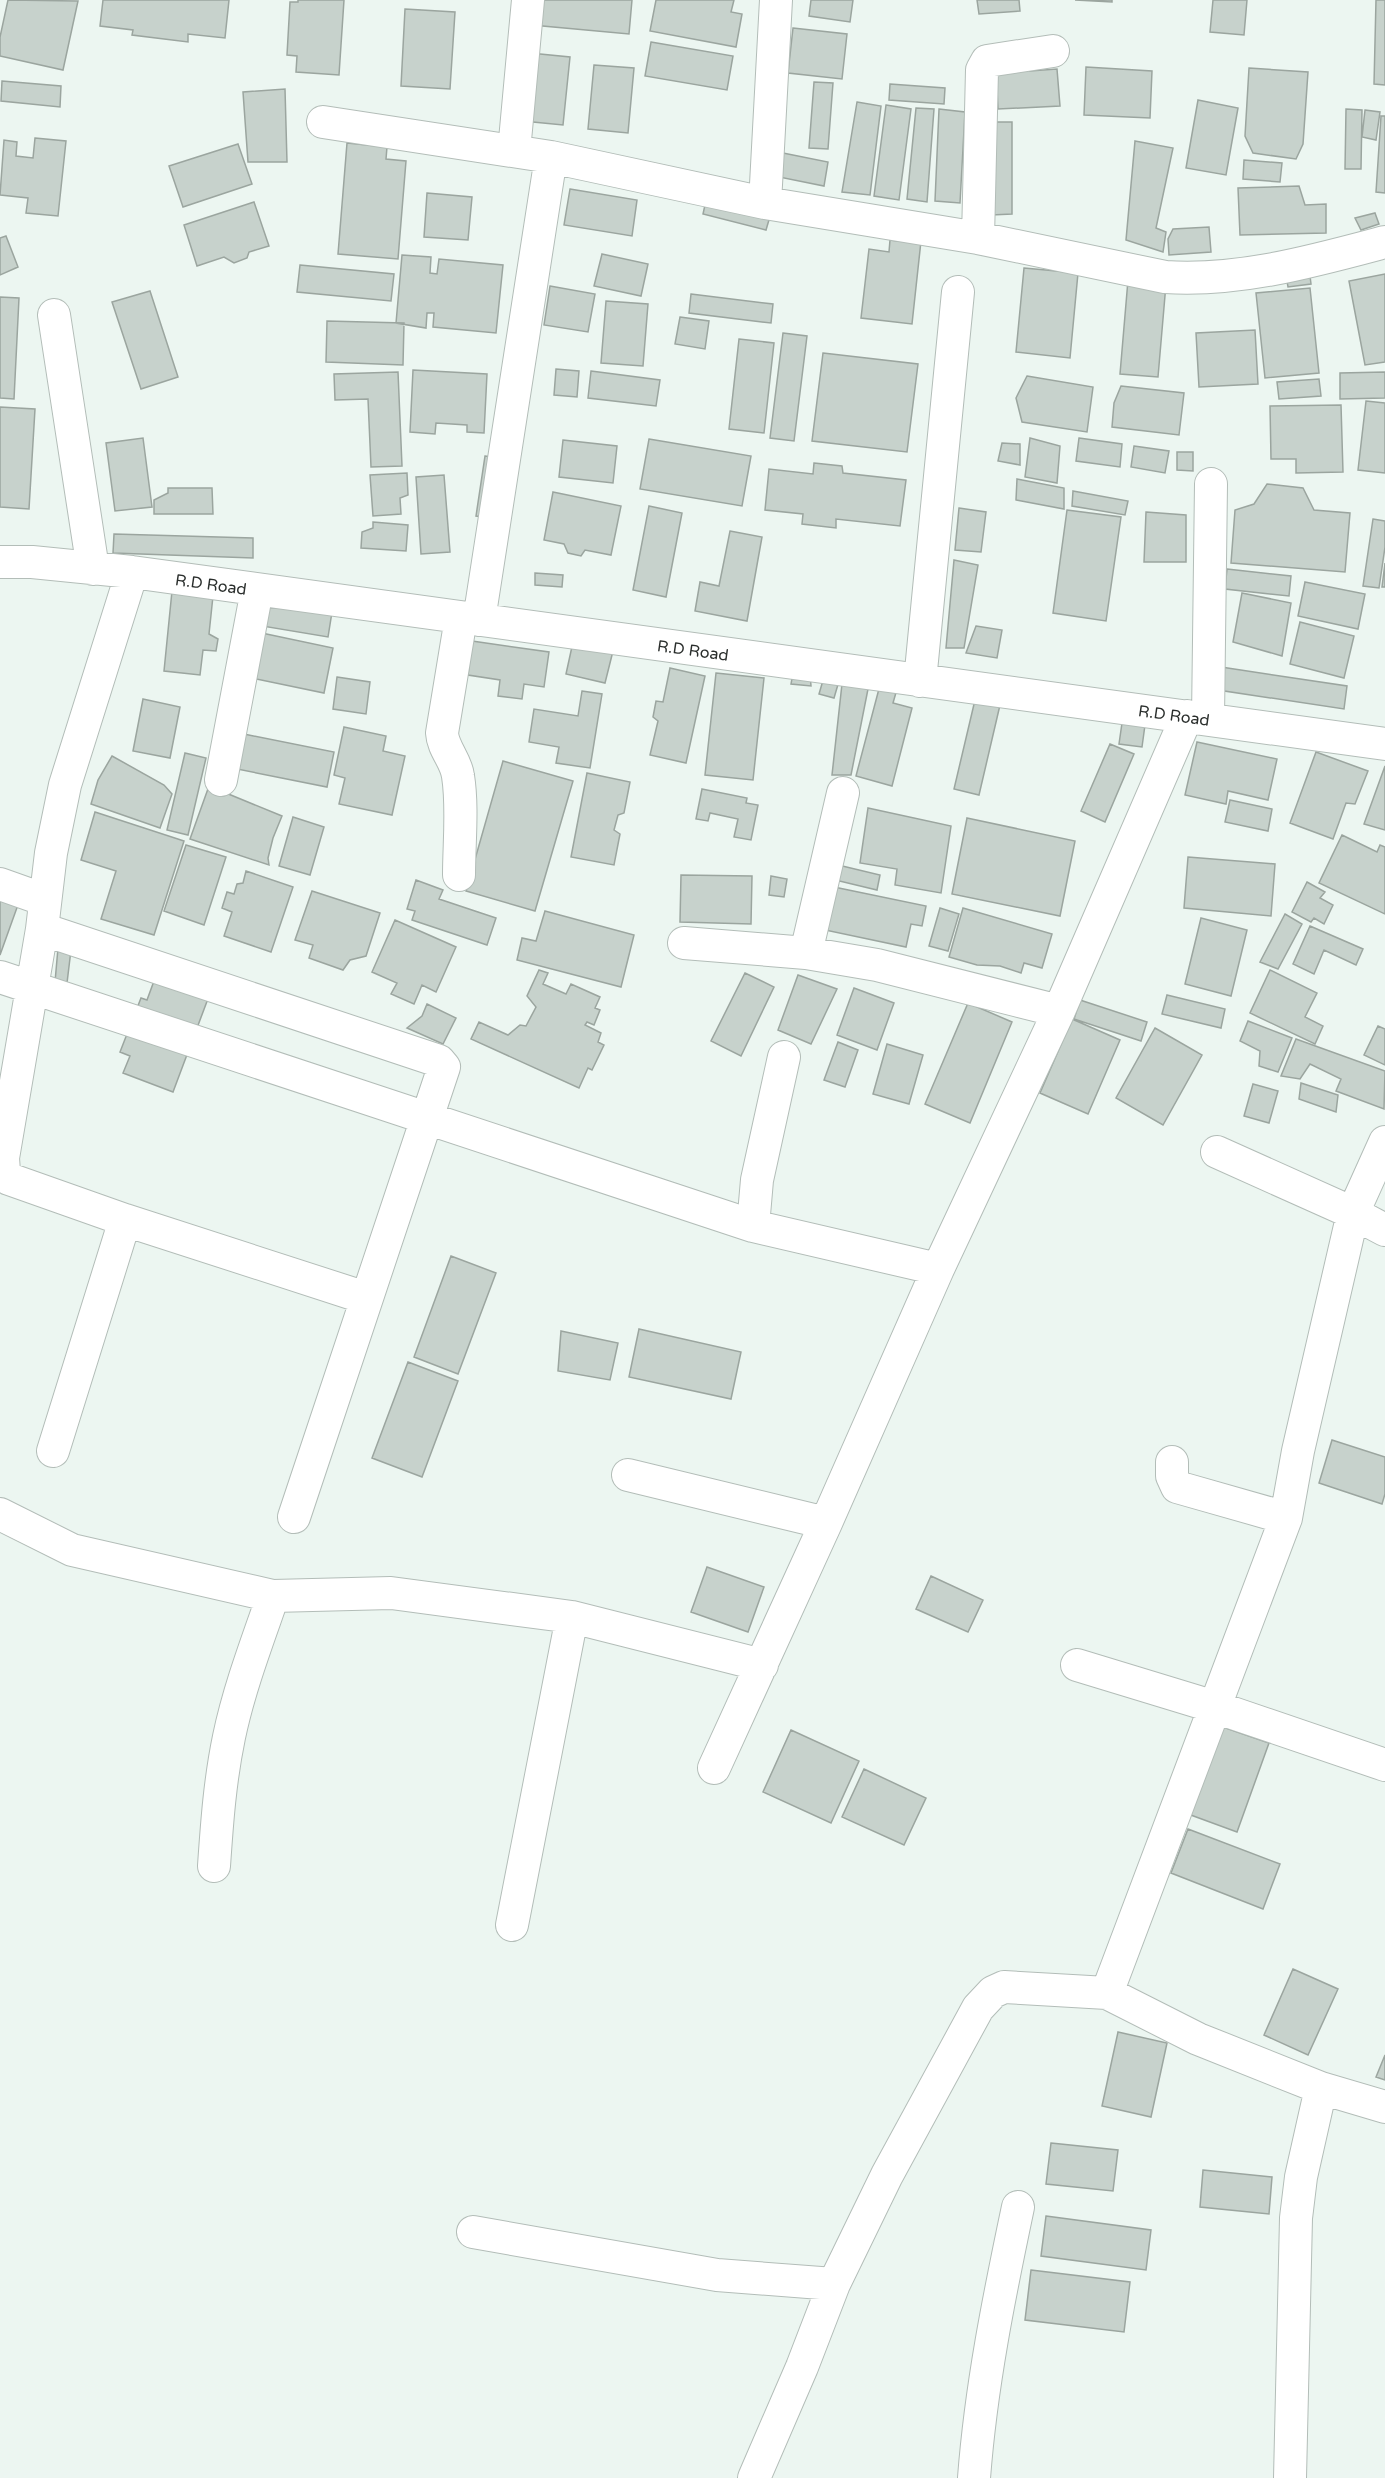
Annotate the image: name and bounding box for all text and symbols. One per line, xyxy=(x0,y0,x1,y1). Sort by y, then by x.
street label: R.D Road xyxy=(174,570,248,600)
street label: R.D Road xyxy=(656,636,730,666)
street label: R.D Road xyxy=(1137,701,1211,731)

